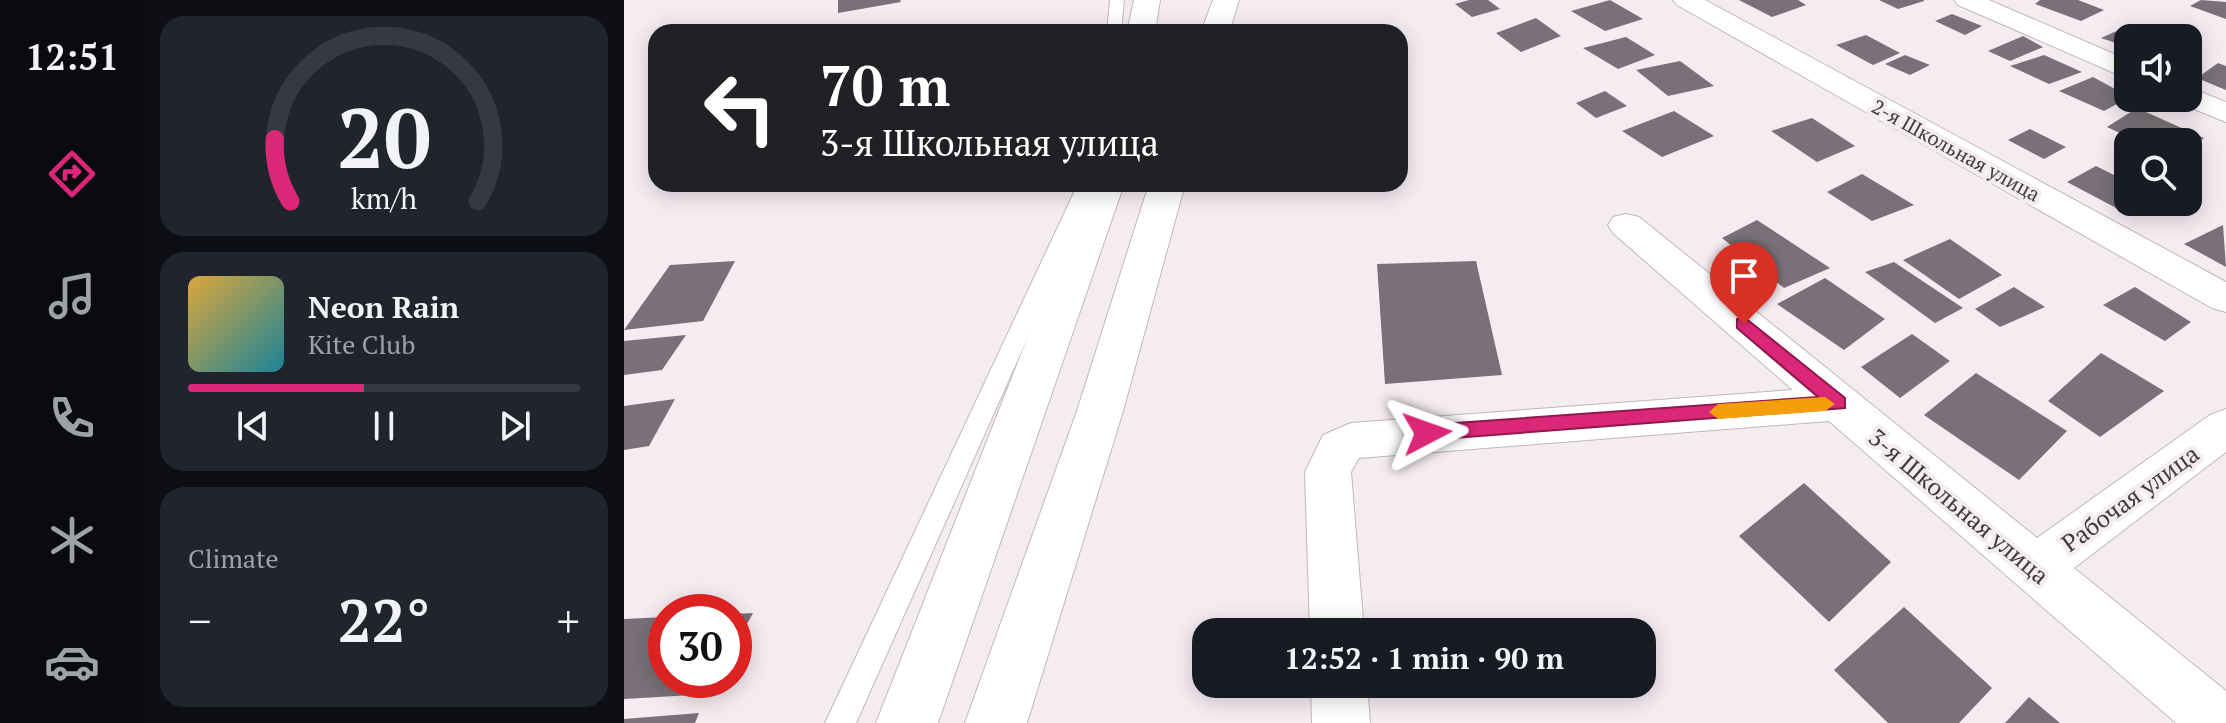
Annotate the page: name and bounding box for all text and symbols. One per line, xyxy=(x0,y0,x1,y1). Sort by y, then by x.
map controls xyxy=(2114,24,2202,216)
button: sound xyxy=(2114,24,2202,112)
text: 12:51 xyxy=(25,33,119,80)
text: 70 m xyxy=(820,48,950,122)
icon: left xyxy=(688,56,792,160)
text: 20 xyxy=(337,81,431,191)
street label: 2-я Школьная улица xyxy=(1867,93,2045,207)
text: 3-я Школьная улица xyxy=(820,119,1159,166)
button: search xyxy=(2114,128,2202,216)
icon: directions xyxy=(44,146,100,202)
text: km/h xyxy=(351,179,417,217)
pin xyxy=(1710,242,1778,324)
icon: arrive xyxy=(1722,254,1766,298)
icon: music xyxy=(44,268,100,324)
text: Neon Rain xyxy=(308,287,459,327)
text: Kite Club xyxy=(308,327,415,361)
icon: phone xyxy=(44,390,100,446)
position arrow xyxy=(1385,391,1469,475)
icon: previous xyxy=(231,404,275,448)
icon: pause xyxy=(362,404,406,448)
icon: next xyxy=(493,404,537,448)
street label: 3-я Школьная улица xyxy=(1862,421,2056,591)
street label: Рабочая улица xyxy=(2055,437,2205,559)
icon: climate xyxy=(44,512,100,568)
text: Climate xyxy=(188,541,279,575)
text: 22° xyxy=(338,580,430,659)
text: − xyxy=(188,591,211,650)
text: + xyxy=(557,591,580,650)
speed limit sign: 30 xyxy=(648,594,752,698)
icon: car xyxy=(44,634,100,690)
text: 12:52 · 1 min · 90 m xyxy=(1284,638,1564,678)

